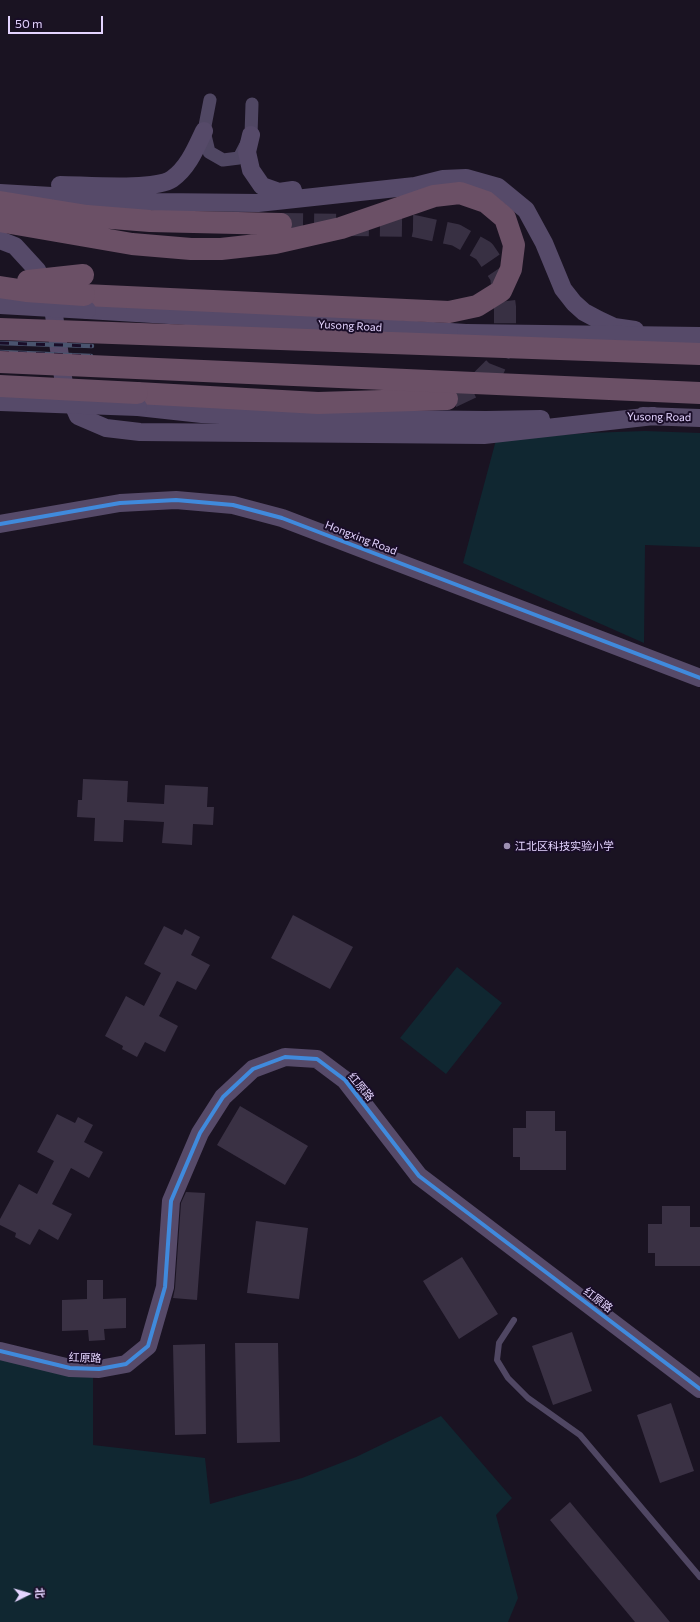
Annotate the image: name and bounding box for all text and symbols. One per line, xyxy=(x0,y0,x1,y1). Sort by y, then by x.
scale bar xyxy=(10,8,105,34)
text: 50 m xyxy=(15,16,43,30)
street label: Yusong Road xyxy=(318,318,382,334)
street label: Yusong Road xyxy=(627,410,691,424)
street label: Hongxing Road xyxy=(323,518,399,558)
place label: 江北区科技实验小学 xyxy=(515,839,614,853)
marker: 江北区科技实验小学 xyxy=(502,841,512,851)
street label: 红原路 xyxy=(345,1070,377,1104)
street label: 红原路 xyxy=(581,1285,615,1315)
street label: 红原路 xyxy=(68,1351,102,1365)
north arrow xyxy=(8,1574,48,1614)
text: 北 xyxy=(33,1587,47,1599)

